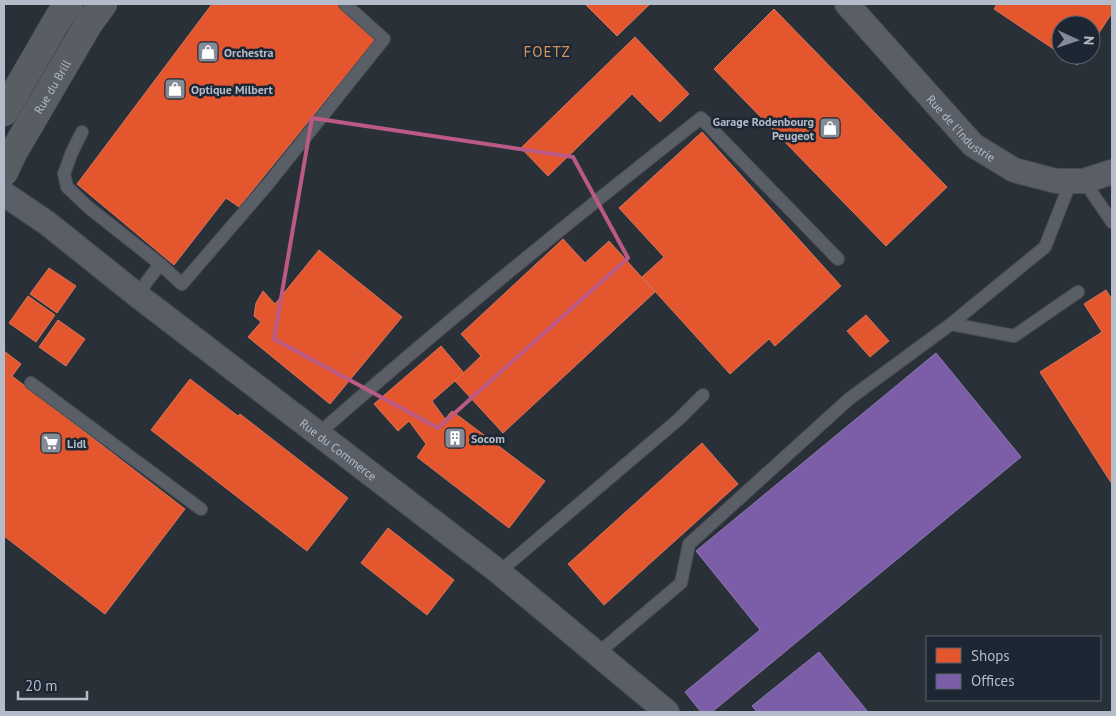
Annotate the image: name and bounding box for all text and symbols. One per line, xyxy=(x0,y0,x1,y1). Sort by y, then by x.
north arrow xyxy=(1051,15,1101,65)
text: N xyxy=(1080,36,1098,46)
shop icon: Orchestra xyxy=(196,40,220,64)
district label: FOETZ xyxy=(523,42,571,61)
place label: Orchestra xyxy=(224,45,274,60)
street label: Rue du Brill xyxy=(30,56,74,116)
shop icon: Optique Milbert xyxy=(163,77,187,101)
place label: Optique Milbert xyxy=(191,82,273,97)
street label: Rue de l'Industrie xyxy=(924,91,998,164)
place label: Garage Rodenbourg Peugeot xyxy=(713,114,815,143)
shop icon: Garage Rodenbourg Peugeot xyxy=(818,116,842,140)
street label: Rue du Commerce xyxy=(297,415,380,483)
building icon: Socom xyxy=(443,426,467,450)
supermarket icon: Lidl xyxy=(39,431,63,455)
place label: Socom xyxy=(471,431,505,446)
place label: Lidl xyxy=(67,436,87,451)
legend xyxy=(926,636,1101,701)
text: Shops xyxy=(971,646,1010,665)
scale bar xyxy=(18,668,86,700)
text: Offices xyxy=(971,671,1015,690)
text: 20 m xyxy=(25,676,58,695)

